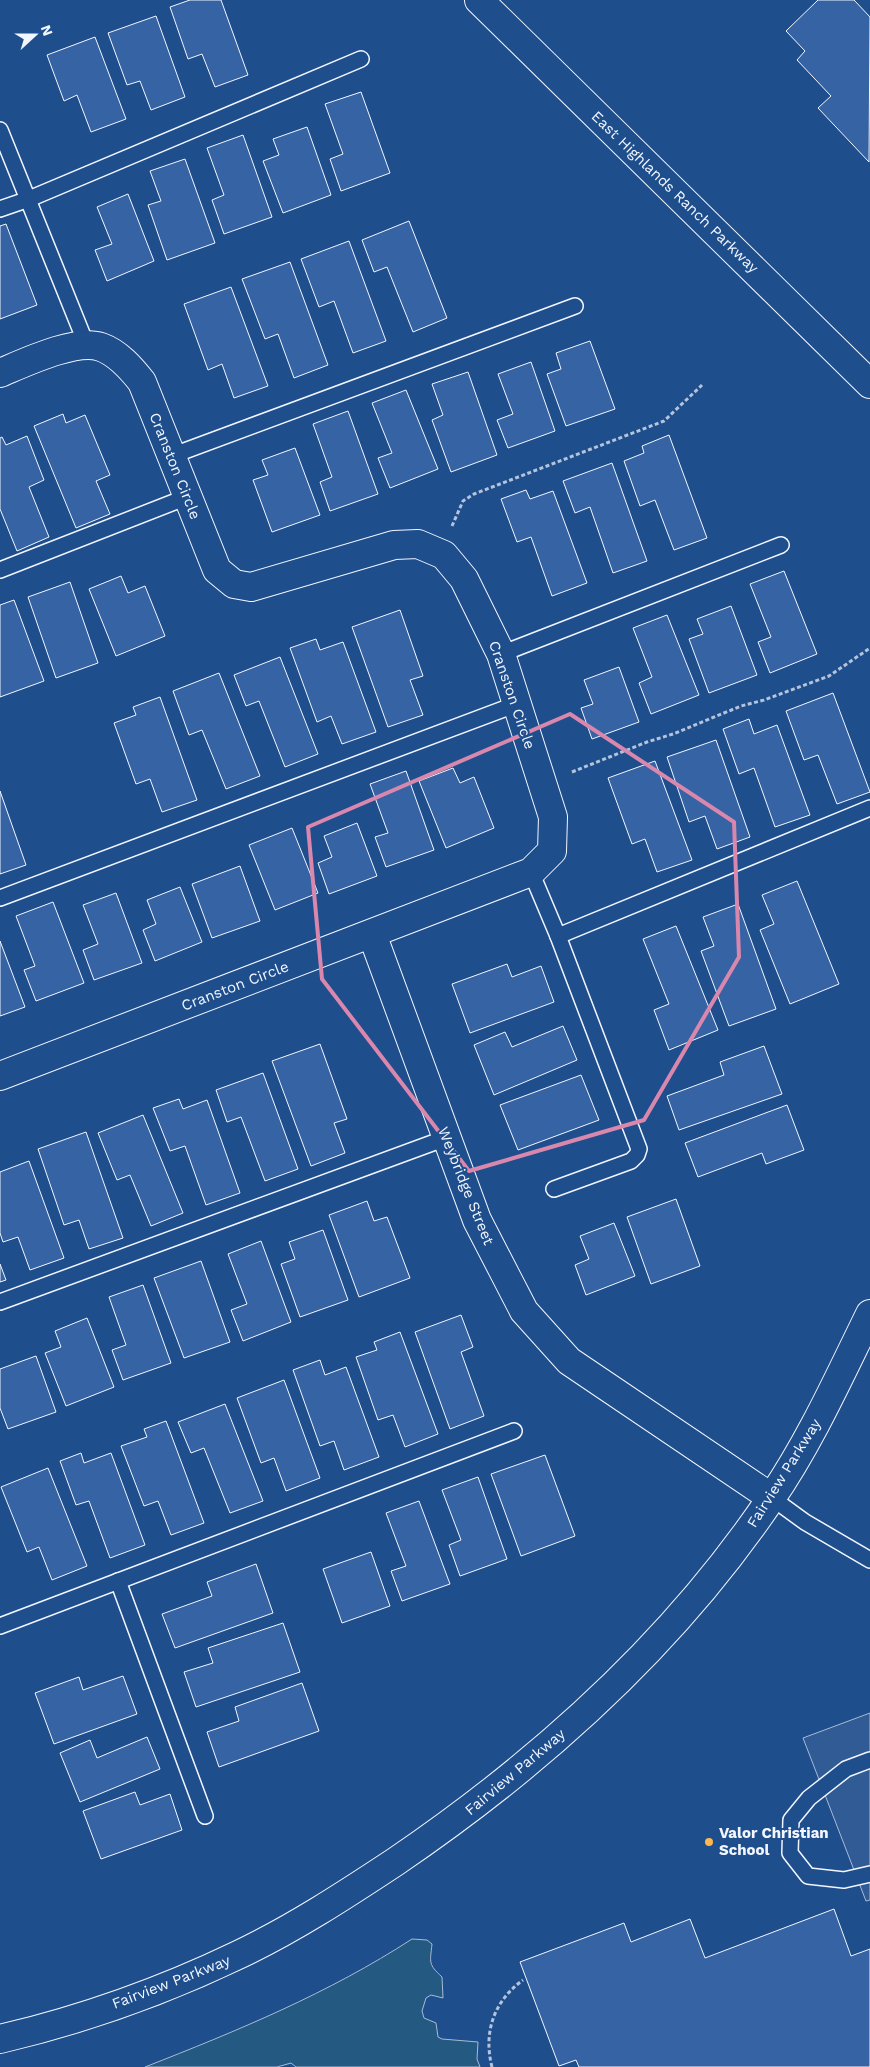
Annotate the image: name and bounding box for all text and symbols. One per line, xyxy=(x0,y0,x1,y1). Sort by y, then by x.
north arrow xyxy=(10,10,60,60)
text: N xyxy=(38,23,56,38)
street label: East Highlands Ranch Parkway xyxy=(588,107,763,277)
street label: Cranston Circle xyxy=(145,410,205,522)
street label: Cranston Circle xyxy=(485,638,539,752)
street label: Cranston Circle xyxy=(179,957,291,1015)
street label: Weybridge Street xyxy=(434,1124,498,1248)
street label: Fairview Parkway xyxy=(743,1415,825,1531)
street label: Fairview Parkway xyxy=(461,1725,569,1819)
place label: Valor Christian School xyxy=(719,1824,829,1859)
marker: Valor Christian School xyxy=(703,1836,715,1848)
street label: Fairview Parkway xyxy=(109,1951,233,2013)

